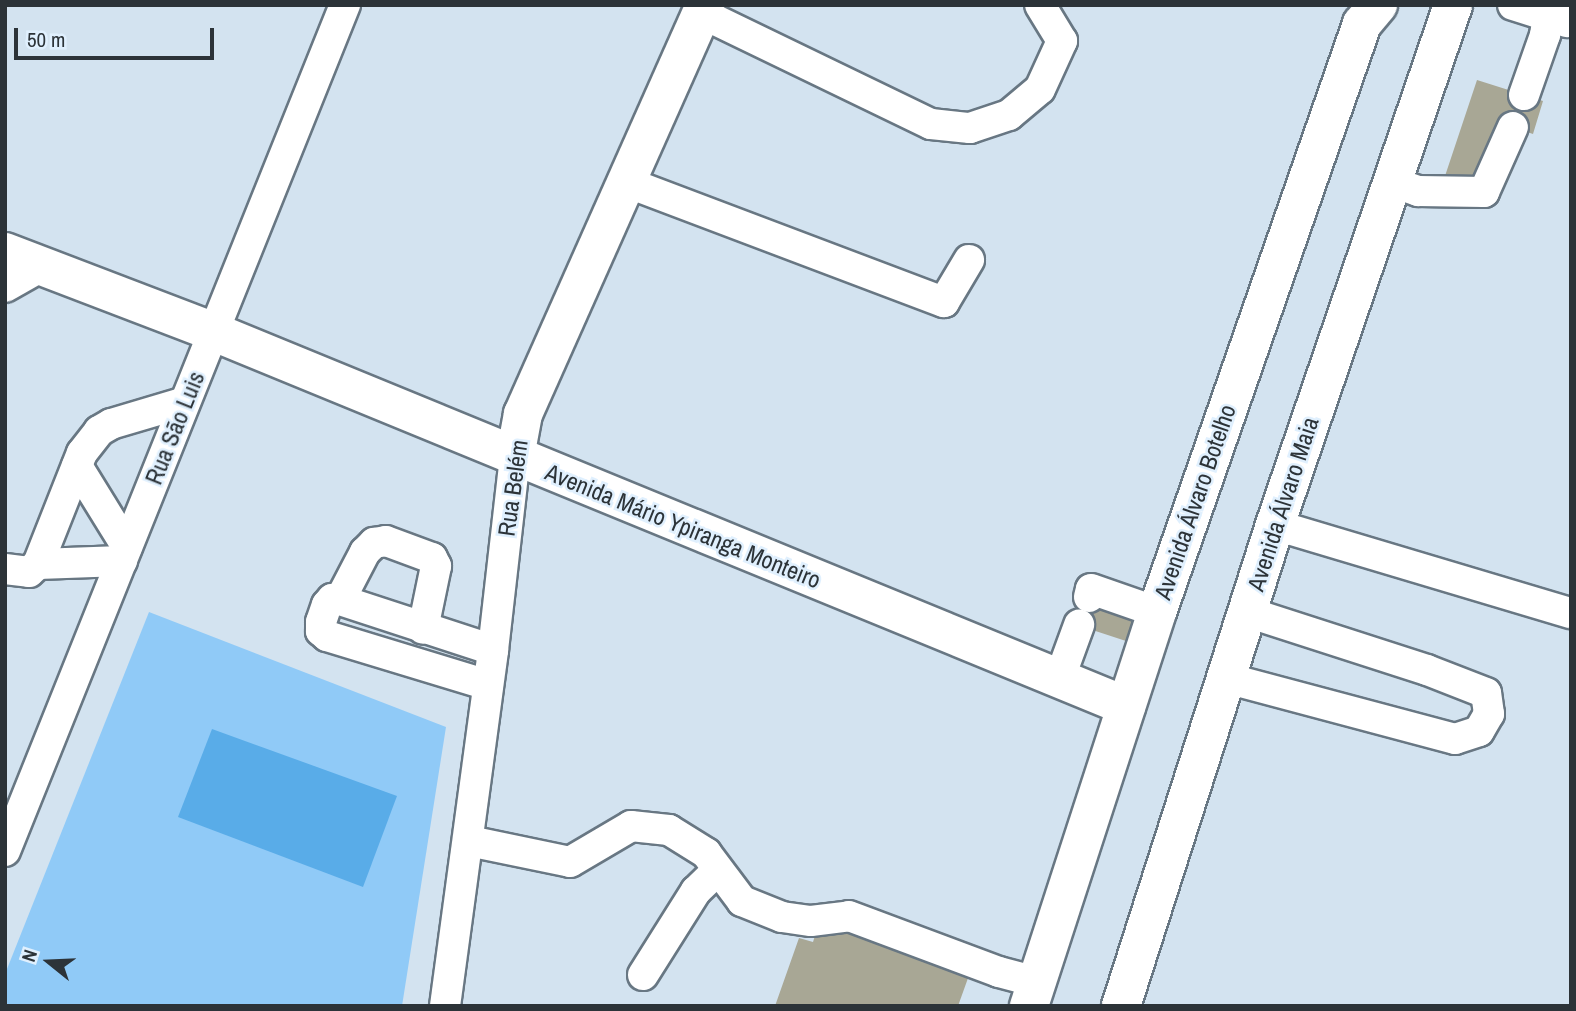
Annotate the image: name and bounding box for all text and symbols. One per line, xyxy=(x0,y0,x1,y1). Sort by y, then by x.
scale bar xyxy=(18,14,217,58)
text: 50 m xyxy=(27,25,65,54)
street label: Rua São Luis xyxy=(139,367,211,489)
street label: Avenida Álvaro Botelho xyxy=(1148,400,1242,604)
street label: Avenida Álvaro Maia xyxy=(1241,413,1325,595)
street label: Rua Belém xyxy=(492,438,534,538)
street label: Avenida Mário Ypiranga Monteiro xyxy=(541,457,825,595)
north arrow xyxy=(14,927,84,997)
text: N xyxy=(15,946,43,965)

